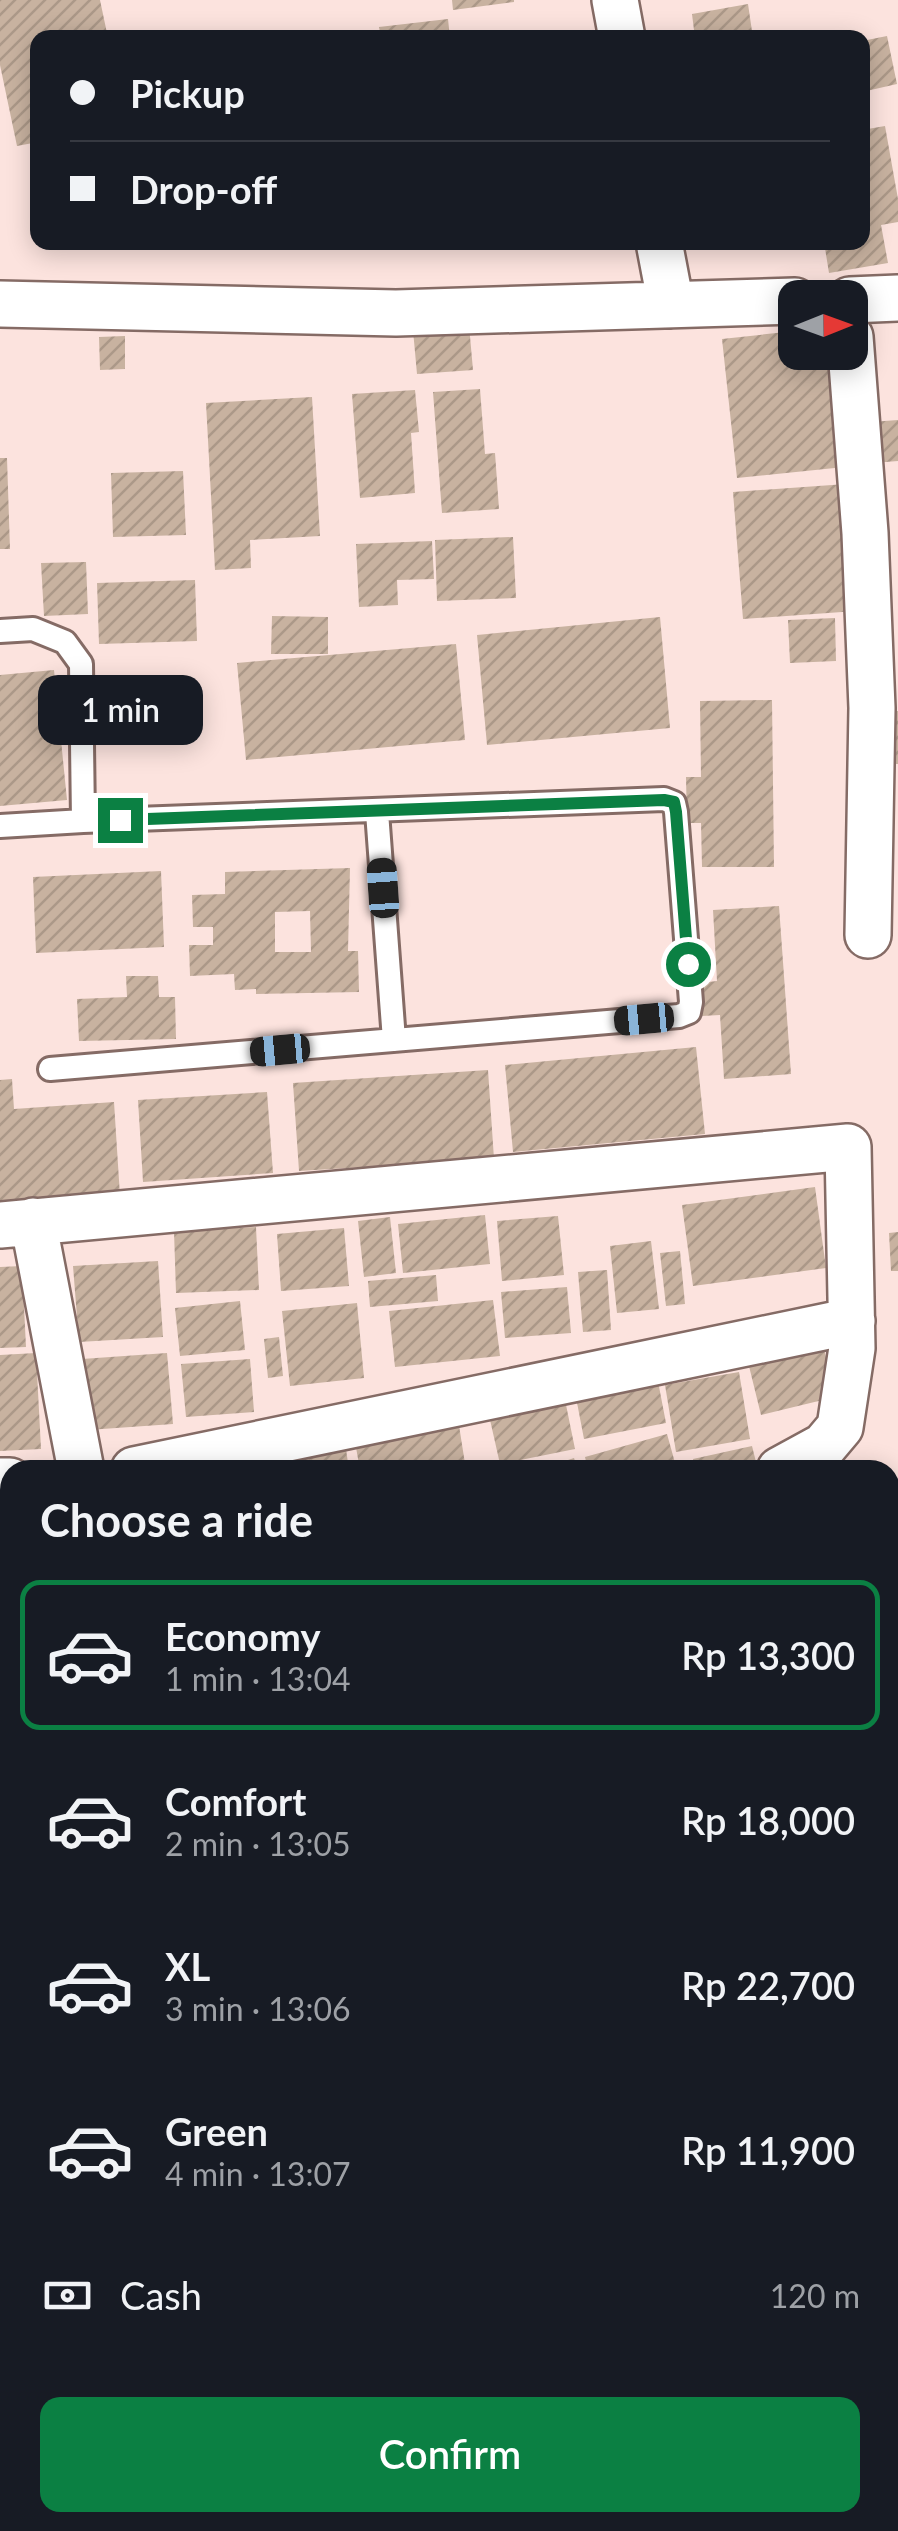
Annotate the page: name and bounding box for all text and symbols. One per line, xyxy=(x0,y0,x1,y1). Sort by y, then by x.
text: Pickup xyxy=(130,70,245,116)
text: Drop-off xyxy=(130,166,277,212)
north arrow xyxy=(778,280,868,370)
map controls xyxy=(778,280,868,370)
callout: 1 min xyxy=(38,675,202,745)
text: 1 min xyxy=(81,690,160,729)
route end xyxy=(98,798,143,843)
car xyxy=(366,857,400,919)
route start xyxy=(666,942,711,987)
car xyxy=(613,1001,675,1037)
car xyxy=(249,1032,311,1068)
text: Choose a ride xyxy=(40,1493,313,1547)
icon: car xyxy=(45,1610,135,1700)
text: Economy xyxy=(165,1613,320,1659)
text: Rp 13,300 xyxy=(681,1632,855,1678)
text: 1 min · 13:04 xyxy=(165,1659,351,1698)
icon: car xyxy=(45,1775,135,1865)
text: Comfort xyxy=(165,1778,306,1824)
text: Rp 18,000 xyxy=(681,1797,855,1843)
text: 2 min · 13:05 xyxy=(165,1824,351,1863)
icon: car xyxy=(45,1940,135,2030)
text: XL xyxy=(165,1943,210,1989)
text: Rp 22,700 xyxy=(681,1962,855,2008)
text: 3 min · 13:06 xyxy=(165,1989,351,2028)
icon: car xyxy=(45,2105,135,2195)
text: Green xyxy=(165,2108,268,2154)
text: Rp 11,900 xyxy=(681,2127,855,2173)
text: 4 min · 13:07 xyxy=(165,2154,351,2193)
icon: cash xyxy=(40,2268,95,2323)
text: Cash xyxy=(120,2272,202,2318)
text: 120 m xyxy=(770,2276,860,2315)
button: Confirm xyxy=(40,2397,860,2512)

